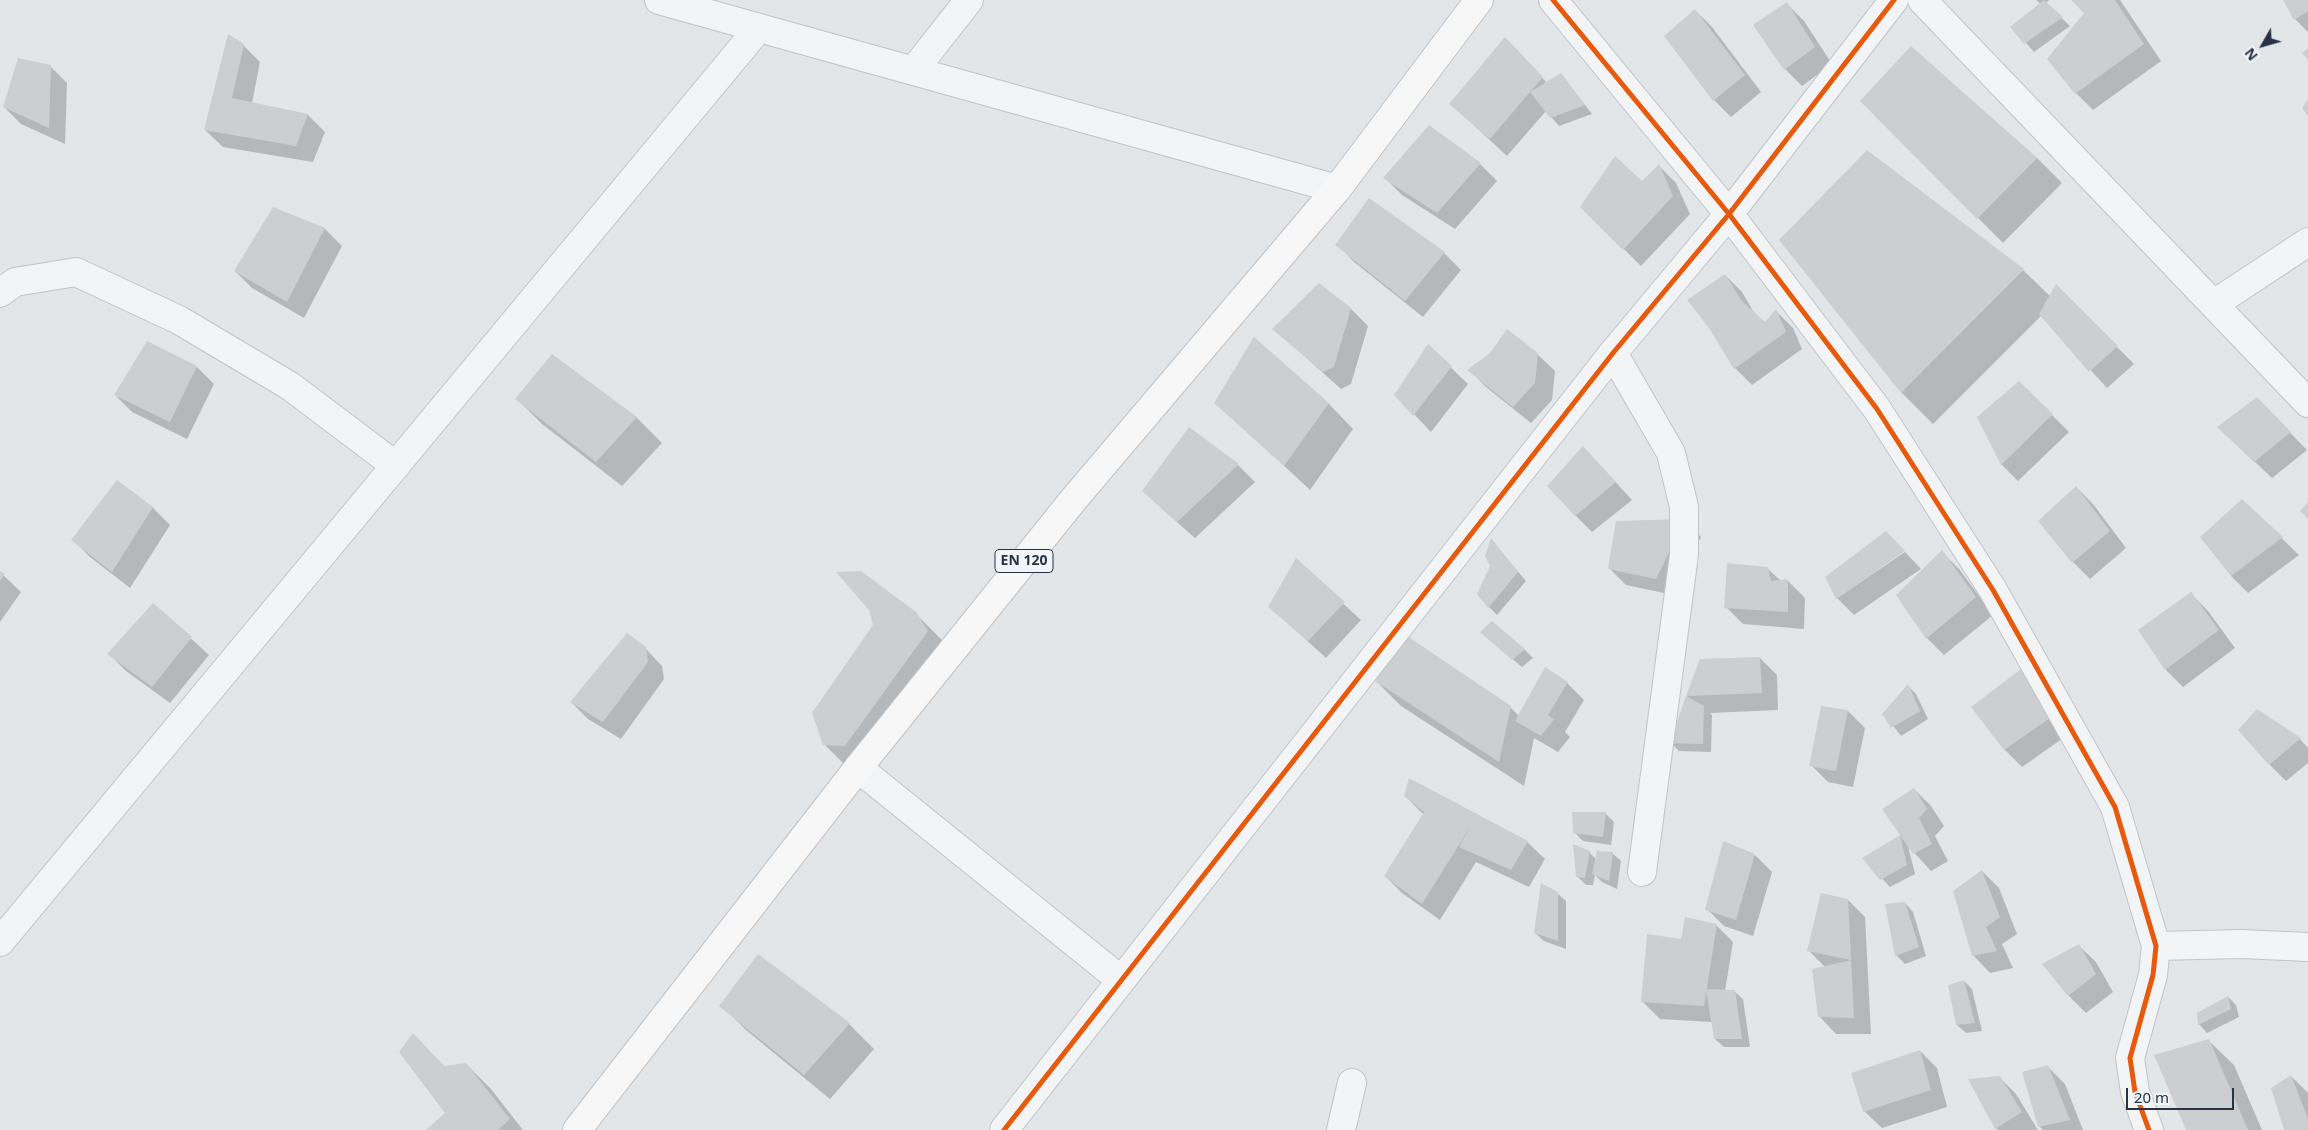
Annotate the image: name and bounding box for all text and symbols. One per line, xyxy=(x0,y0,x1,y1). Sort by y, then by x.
north arrow xyxy=(2238,20,2288,70)
text: N xyxy=(2240,44,2262,65)
road number: EN 120 xyxy=(995,550,1053,572)
scale bar xyxy=(2128,1078,2236,1110)
text: 20 m xyxy=(2134,1087,2169,1107)

